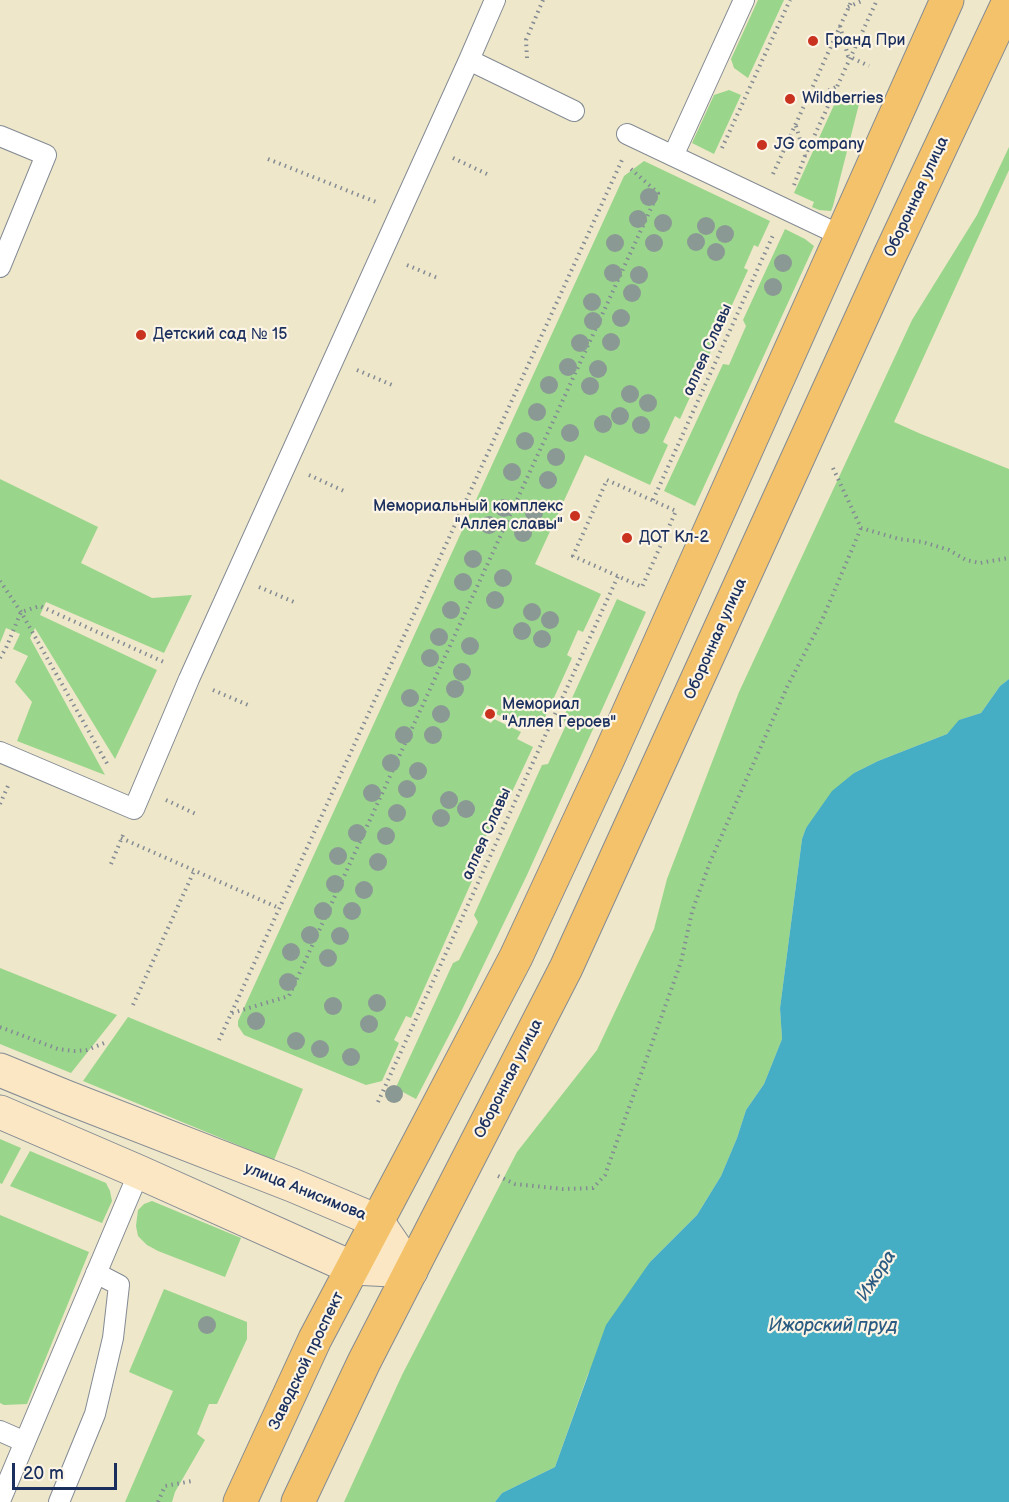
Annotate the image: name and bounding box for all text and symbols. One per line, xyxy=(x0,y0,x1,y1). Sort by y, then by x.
place label: Гранд При xyxy=(825,31,905,51)
marker: Гранд При xyxy=(806,34,820,48)
place label: Wildberries xyxy=(802,89,883,109)
marker: Wildberries xyxy=(783,92,797,106)
street label: Оборонная улица xyxy=(881,134,953,260)
place label: JG company xyxy=(774,135,864,155)
marker: JG company xyxy=(755,138,769,152)
street label: аллея Славы xyxy=(679,301,737,399)
place label: Детский сад № 15 xyxy=(153,325,287,345)
marker: Детский сад № 15 xyxy=(134,328,148,342)
place label: Мемориальный комплекс "Аллея славы" xyxy=(373,497,563,535)
marker: Мемориальный комплекс "Аллея славы" xyxy=(568,509,582,523)
place label: ДОТ Кл-2 xyxy=(639,528,709,548)
marker: ДОТ Кл-2 xyxy=(620,531,634,545)
street label: Оборонная улица xyxy=(681,575,751,703)
place label: Мемориал "Аллея Героев" xyxy=(502,695,616,733)
marker: Мемориал "Аллея Героев" xyxy=(483,707,497,721)
street label: аллея Славы xyxy=(458,785,516,883)
street label: Оборонная улица xyxy=(471,1016,547,1142)
street label: улица Анисимова xyxy=(241,1159,369,1225)
water label: Ижора xyxy=(853,1247,901,1305)
street label: Заводской проспект xyxy=(265,1289,349,1433)
water label: Ижорский пруд xyxy=(769,1315,897,1337)
scale bar xyxy=(15,1451,120,1489)
text: 20 m xyxy=(23,1463,64,1484)

